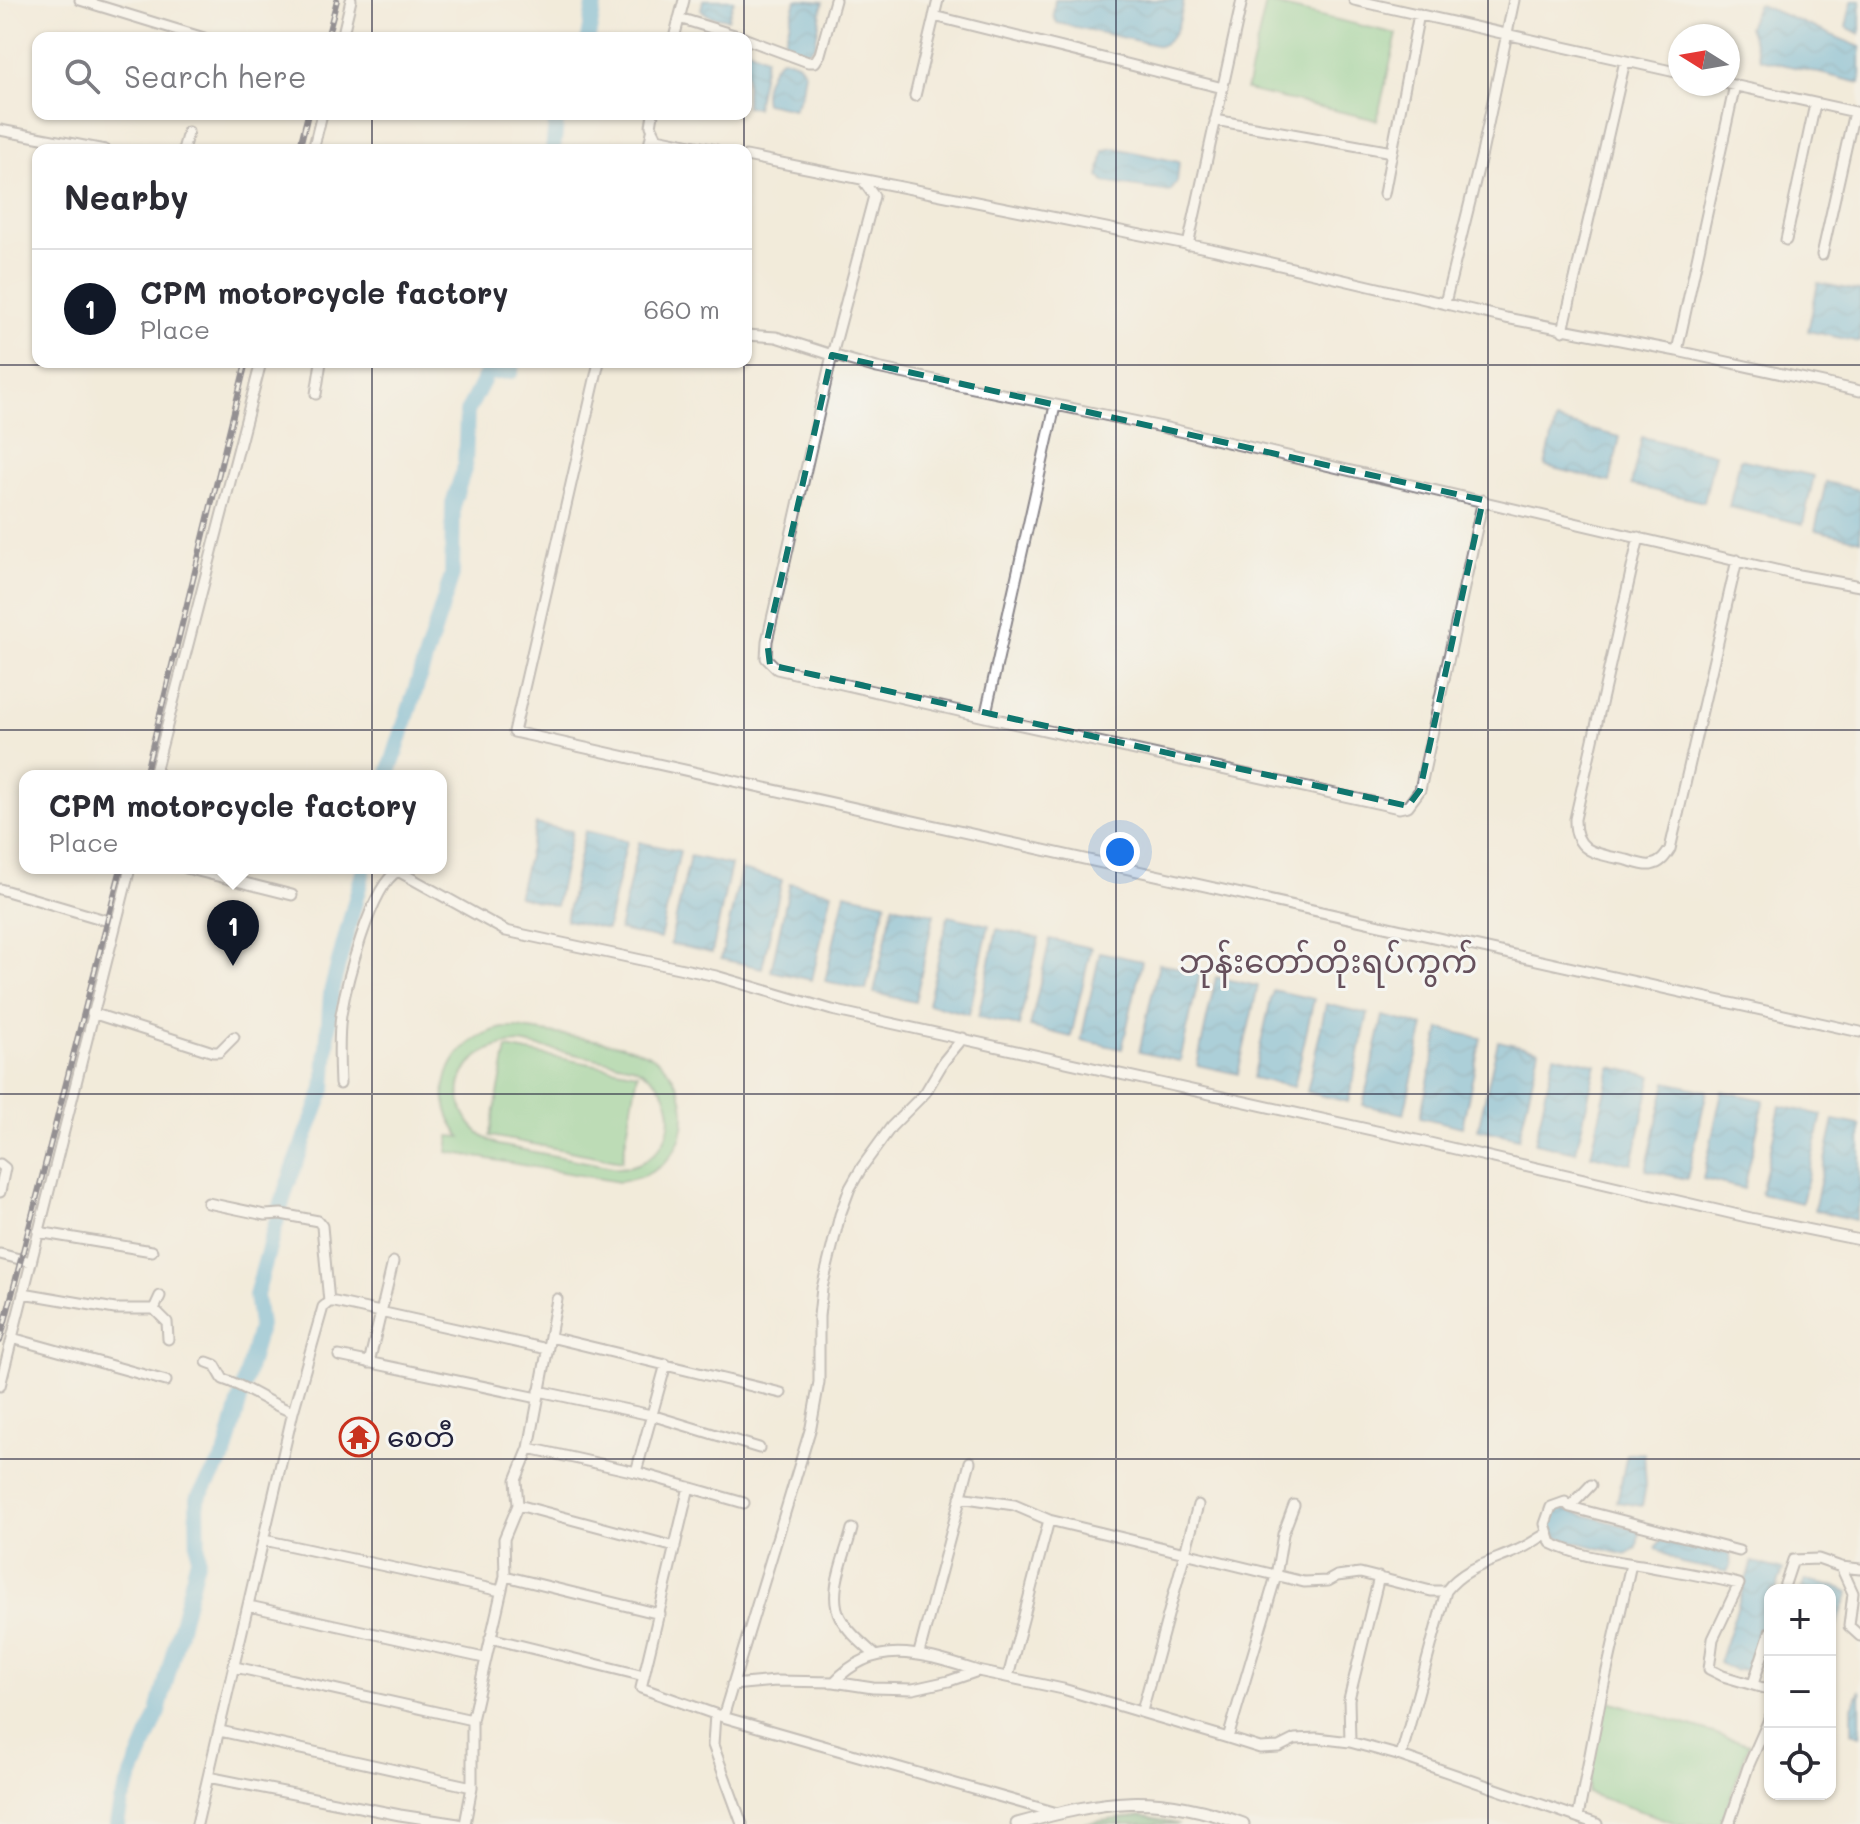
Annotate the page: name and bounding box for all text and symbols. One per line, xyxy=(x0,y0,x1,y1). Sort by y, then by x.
north arrow xyxy=(1668,24,1740,96)
search box xyxy=(32,32,752,120)
icon: search xyxy=(60,54,104,98)
text: Search here xyxy=(124,56,307,96)
text: Nearby xyxy=(64,174,189,219)
text: CPM motorcycle factory xyxy=(140,272,509,312)
text: 1 xyxy=(84,292,96,326)
text: 660 m xyxy=(644,292,720,326)
text: Place xyxy=(140,312,210,346)
popup xyxy=(19,770,447,874)
text: CPM motorcycle factory xyxy=(49,785,417,825)
text: Place xyxy=(49,825,119,859)
your location xyxy=(1100,832,1140,872)
pin: 1 xyxy=(207,900,259,966)
district label: ဘုန်းတော်တိုးရပ်ကွက် xyxy=(1179,939,1477,988)
temple icon: စေတီ xyxy=(338,1416,380,1458)
place label: စေတီ xyxy=(387,1418,455,1454)
map controls xyxy=(1764,1584,1836,1800)
button: + xyxy=(1764,1584,1836,1656)
button: − xyxy=(1764,1656,1836,1728)
button: locate xyxy=(1764,1728,1836,1800)

